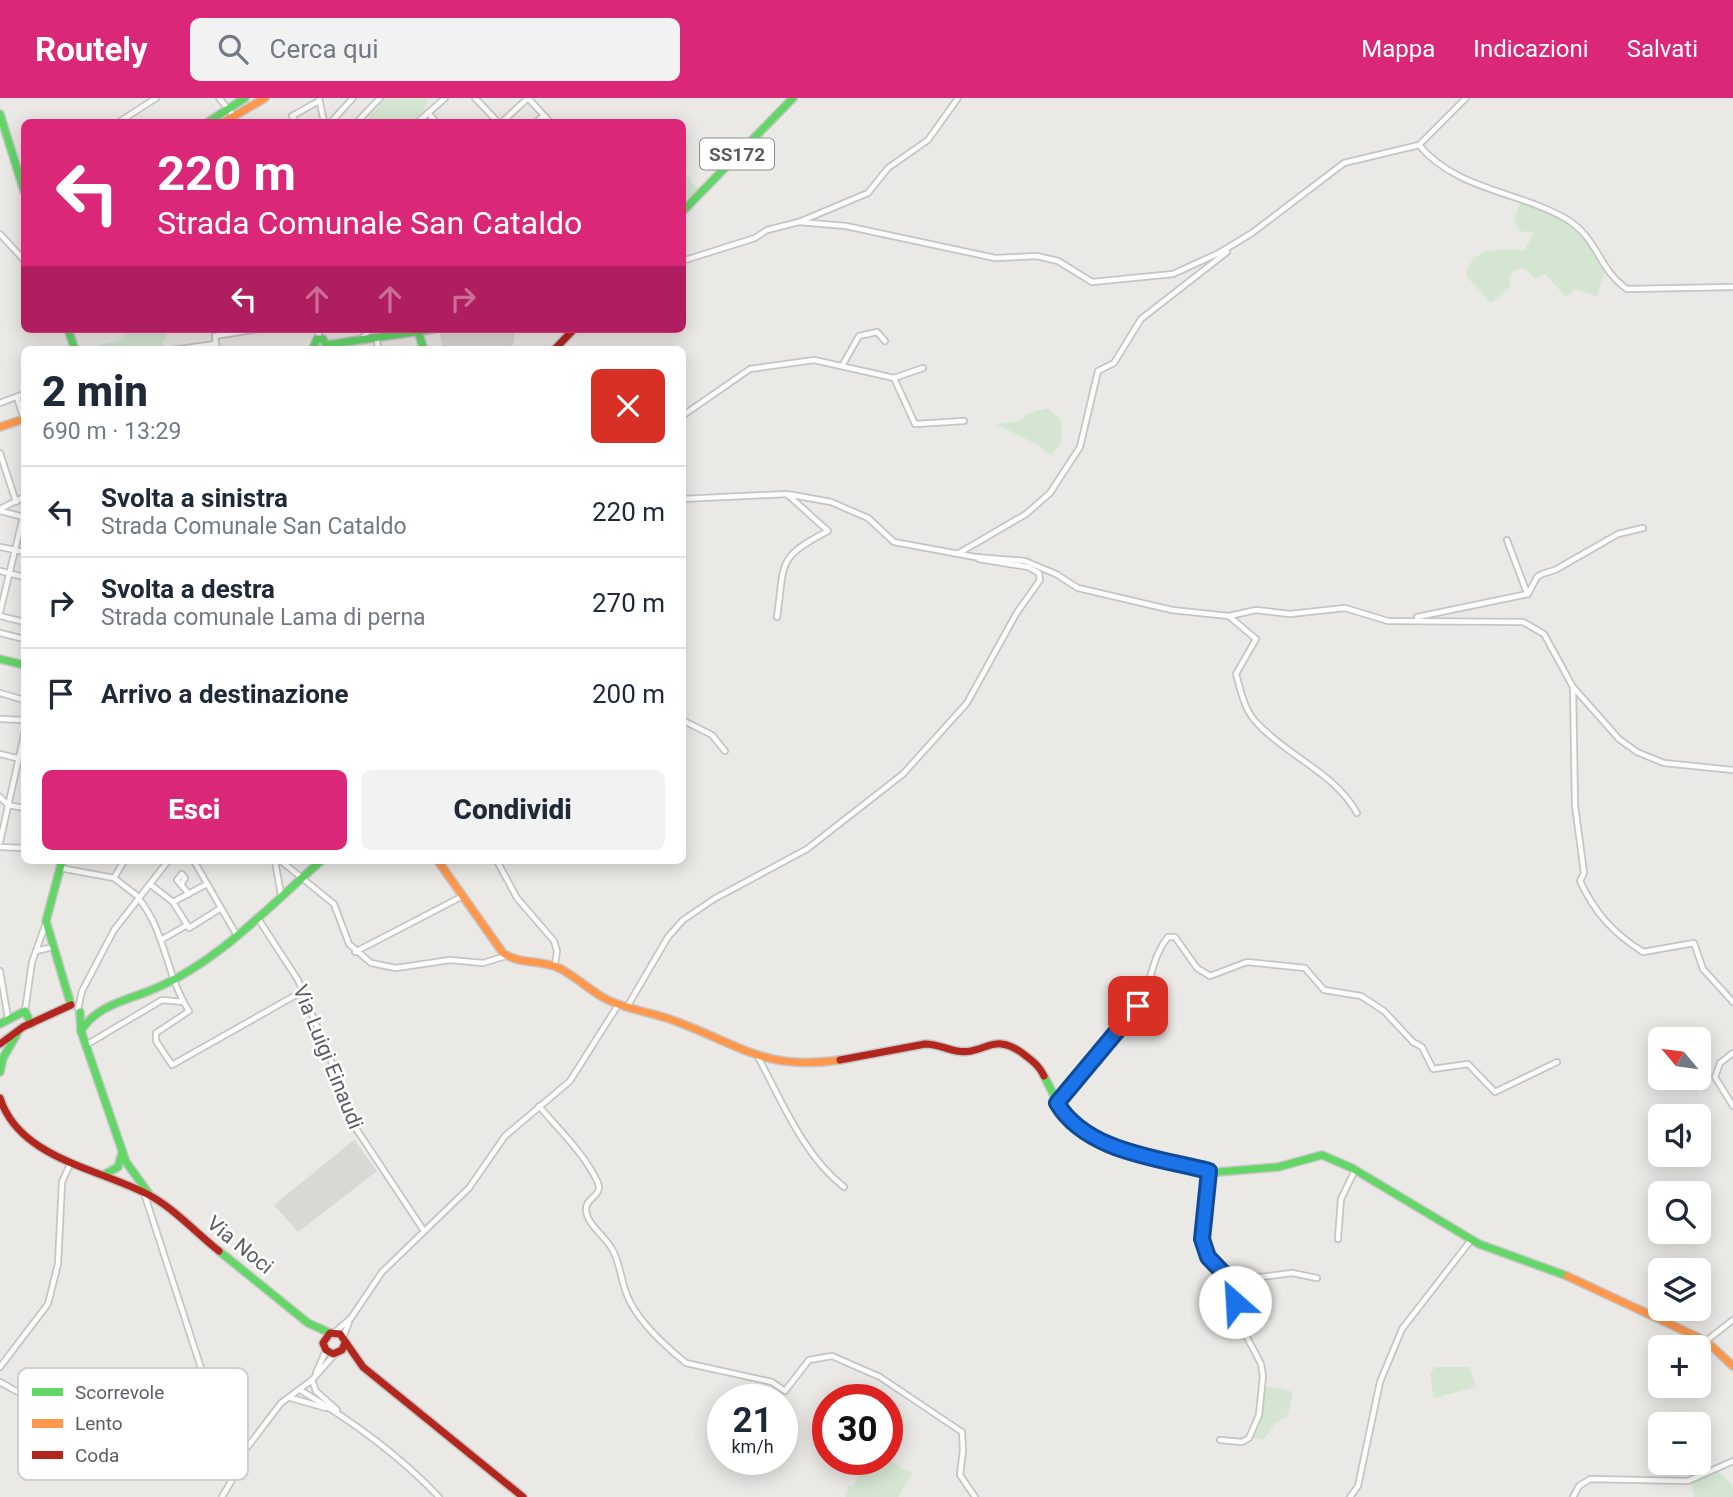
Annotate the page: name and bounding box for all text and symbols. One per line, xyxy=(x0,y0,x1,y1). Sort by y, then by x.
search box xyxy=(190,18,680,81)
text: Routely xyxy=(35,30,148,69)
icon: search xyxy=(214,30,252,68)
text: Cerca qui xyxy=(270,34,379,64)
text: Mappa xyxy=(1361,35,1435,63)
text: Indicazioni xyxy=(1473,35,1589,63)
text: Salvati xyxy=(1627,35,1698,63)
road number: SS172 xyxy=(700,138,774,170)
text: 220 m xyxy=(157,145,296,202)
icon: left xyxy=(42,147,133,238)
text: Strada Comunale San Cataldo xyxy=(157,204,582,242)
icon: left xyxy=(225,280,263,318)
icon: ahead xyxy=(298,280,336,318)
icon: ahead xyxy=(371,280,409,318)
icon: right xyxy=(444,280,482,318)
text: 2 min xyxy=(42,367,148,416)
button: close xyxy=(591,369,665,443)
text: 690 m · 13:29 xyxy=(42,418,181,445)
text: Svolta a sinistra xyxy=(101,483,288,513)
icon: left xyxy=(42,493,80,531)
text: 220 m xyxy=(592,497,665,527)
text: Strada Comunale San Cataldo xyxy=(101,513,407,540)
text: Svolta a destra xyxy=(101,574,275,604)
icon: right xyxy=(42,584,80,622)
text: 270 m xyxy=(592,588,665,618)
text: Strada comunale Lama di perna xyxy=(101,604,426,631)
icon: arrive xyxy=(42,675,80,713)
text: Arrivo a destinazione xyxy=(101,679,348,709)
text: 200 m xyxy=(592,679,665,709)
button: Esci xyxy=(42,770,347,850)
button: Condividi xyxy=(361,770,665,850)
pin xyxy=(1108,976,1168,1036)
street label: Via Luigi Einaudi xyxy=(288,981,368,1133)
icon: arrive xyxy=(1119,987,1157,1025)
north arrow xyxy=(1648,1027,1712,1090)
map controls xyxy=(1648,1027,1711,1475)
button: sound xyxy=(1648,1104,1711,1167)
button: search xyxy=(1648,1181,1711,1244)
street label: Via Noci xyxy=(202,1211,278,1279)
button: layers xyxy=(1648,1258,1711,1321)
position arrow xyxy=(1198,1265,1272,1339)
button: + xyxy=(1648,1335,1711,1398)
legend xyxy=(18,1368,248,1480)
text: Scorrevole xyxy=(75,1381,164,1404)
speed limit sign: 30 xyxy=(812,1384,903,1475)
text: 21 xyxy=(732,1400,773,1441)
text: Lento xyxy=(75,1412,123,1435)
button: − xyxy=(1648,1412,1711,1475)
text: km/h xyxy=(731,1436,774,1457)
text: Coda xyxy=(75,1444,119,1467)

